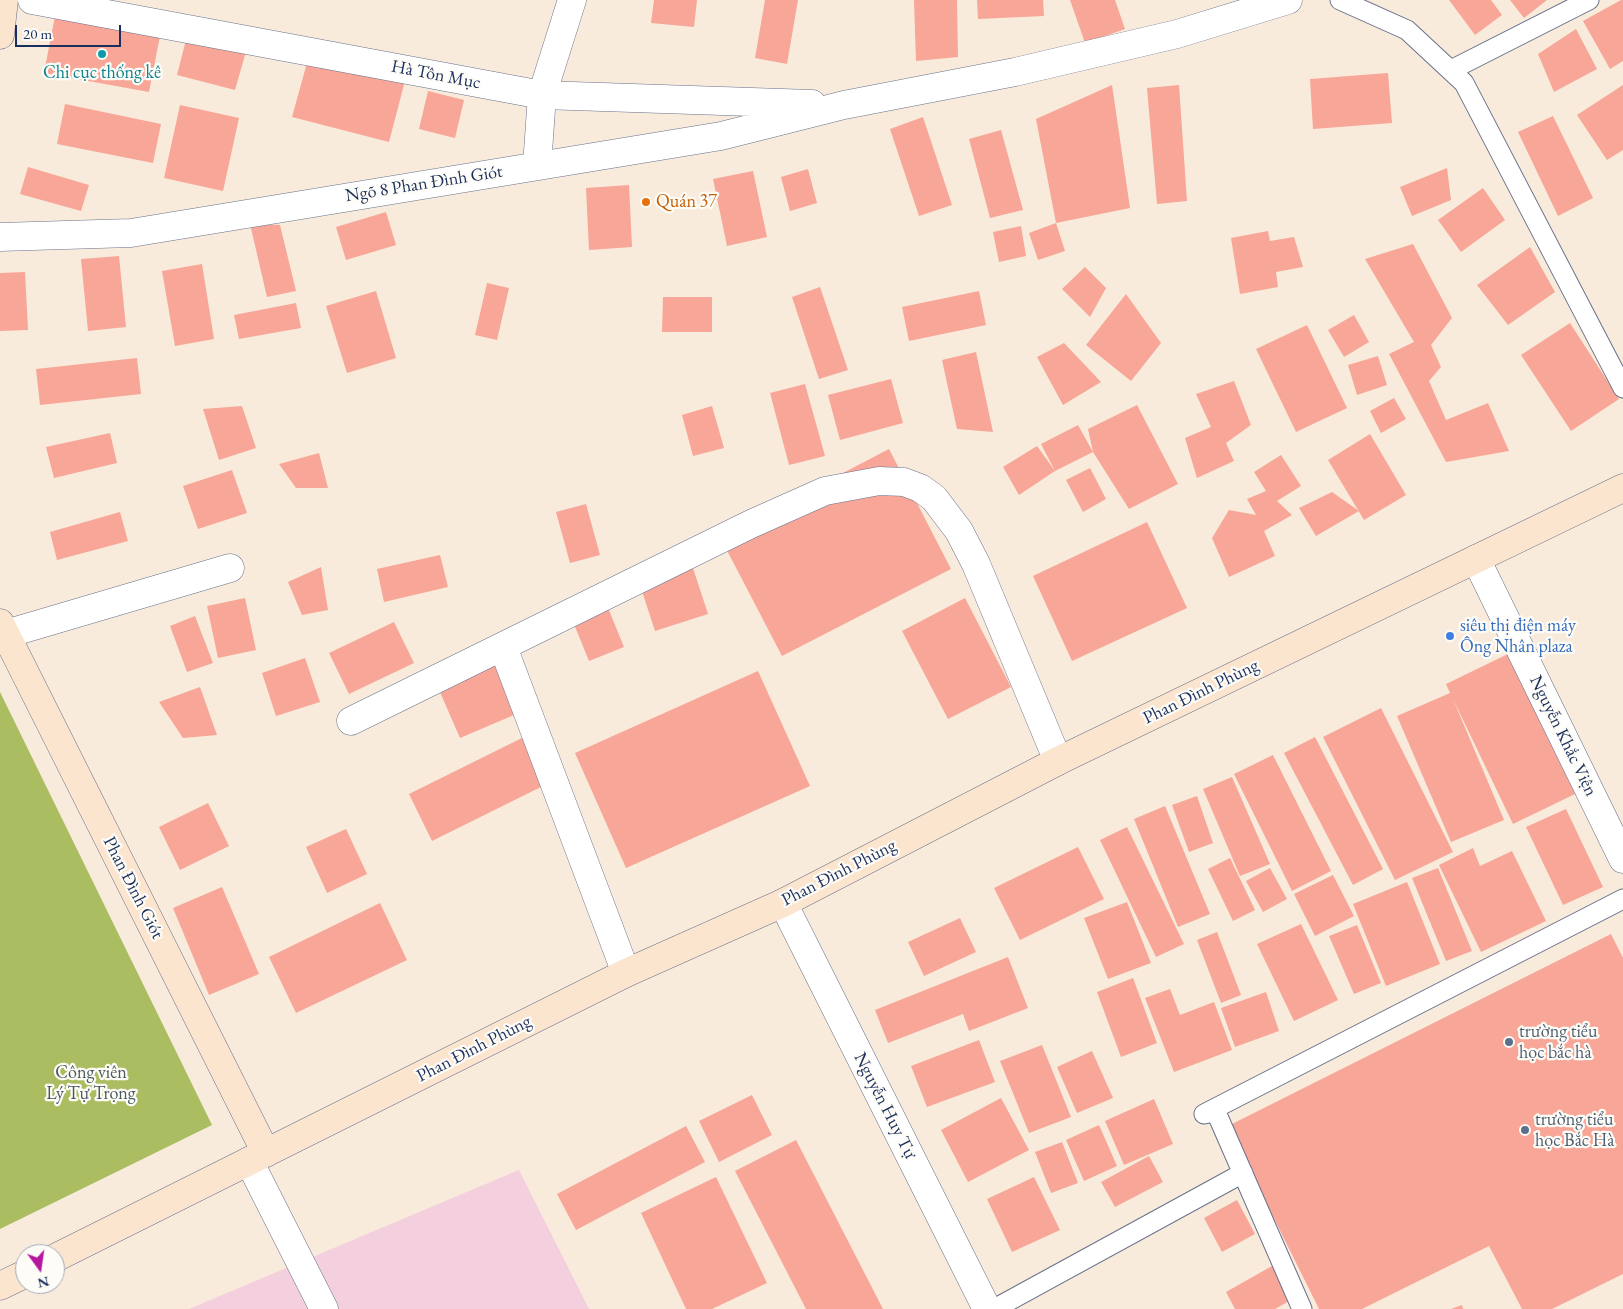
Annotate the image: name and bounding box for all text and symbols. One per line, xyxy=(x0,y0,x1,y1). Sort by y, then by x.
scale bar xyxy=(18,15,124,47)
text: 20 m xyxy=(23,24,52,43)
marker: Chi cục thống kê xyxy=(96,48,108,60)
street label: Hà Tôn Mục xyxy=(389,56,483,94)
place label: Chi cục thống kê xyxy=(43,62,161,84)
street label: Ngõ 8 Phan Đình Giót xyxy=(344,161,504,207)
place label: Quán 37 xyxy=(656,191,717,213)
marker: Quán 37 xyxy=(640,196,652,208)
place label: siêu thị điện máy Ông Nhân plaza xyxy=(1460,615,1576,658)
marker: siêu thị điện máy Ông Nhân plaza xyxy=(1444,630,1456,642)
street label: Phan Đình Phùng xyxy=(1140,655,1262,729)
street label: Nguyễn Khắc Viện xyxy=(1524,672,1602,800)
street label: Phan Đình Giót xyxy=(98,833,168,943)
street label: Phan Đình Phùng xyxy=(778,835,900,911)
street label: Phan Đình Phùng xyxy=(413,1011,535,1087)
place label: trường tiểu học bắc hà xyxy=(1519,1021,1597,1064)
marker: trường tiểu học bắc hà xyxy=(1503,1036,1515,1048)
street label: Nguyễn Huy Tự xyxy=(849,1049,921,1163)
park label: Công viên Lý Tự Trọng xyxy=(46,1062,136,1104)
place label: trường tiểu học Bắc Hà xyxy=(1535,1109,1615,1152)
marker: trường tiểu học Bắc Hà xyxy=(1519,1124,1531,1136)
north arrow xyxy=(15,1244,65,1294)
text: N xyxy=(36,1272,51,1293)

